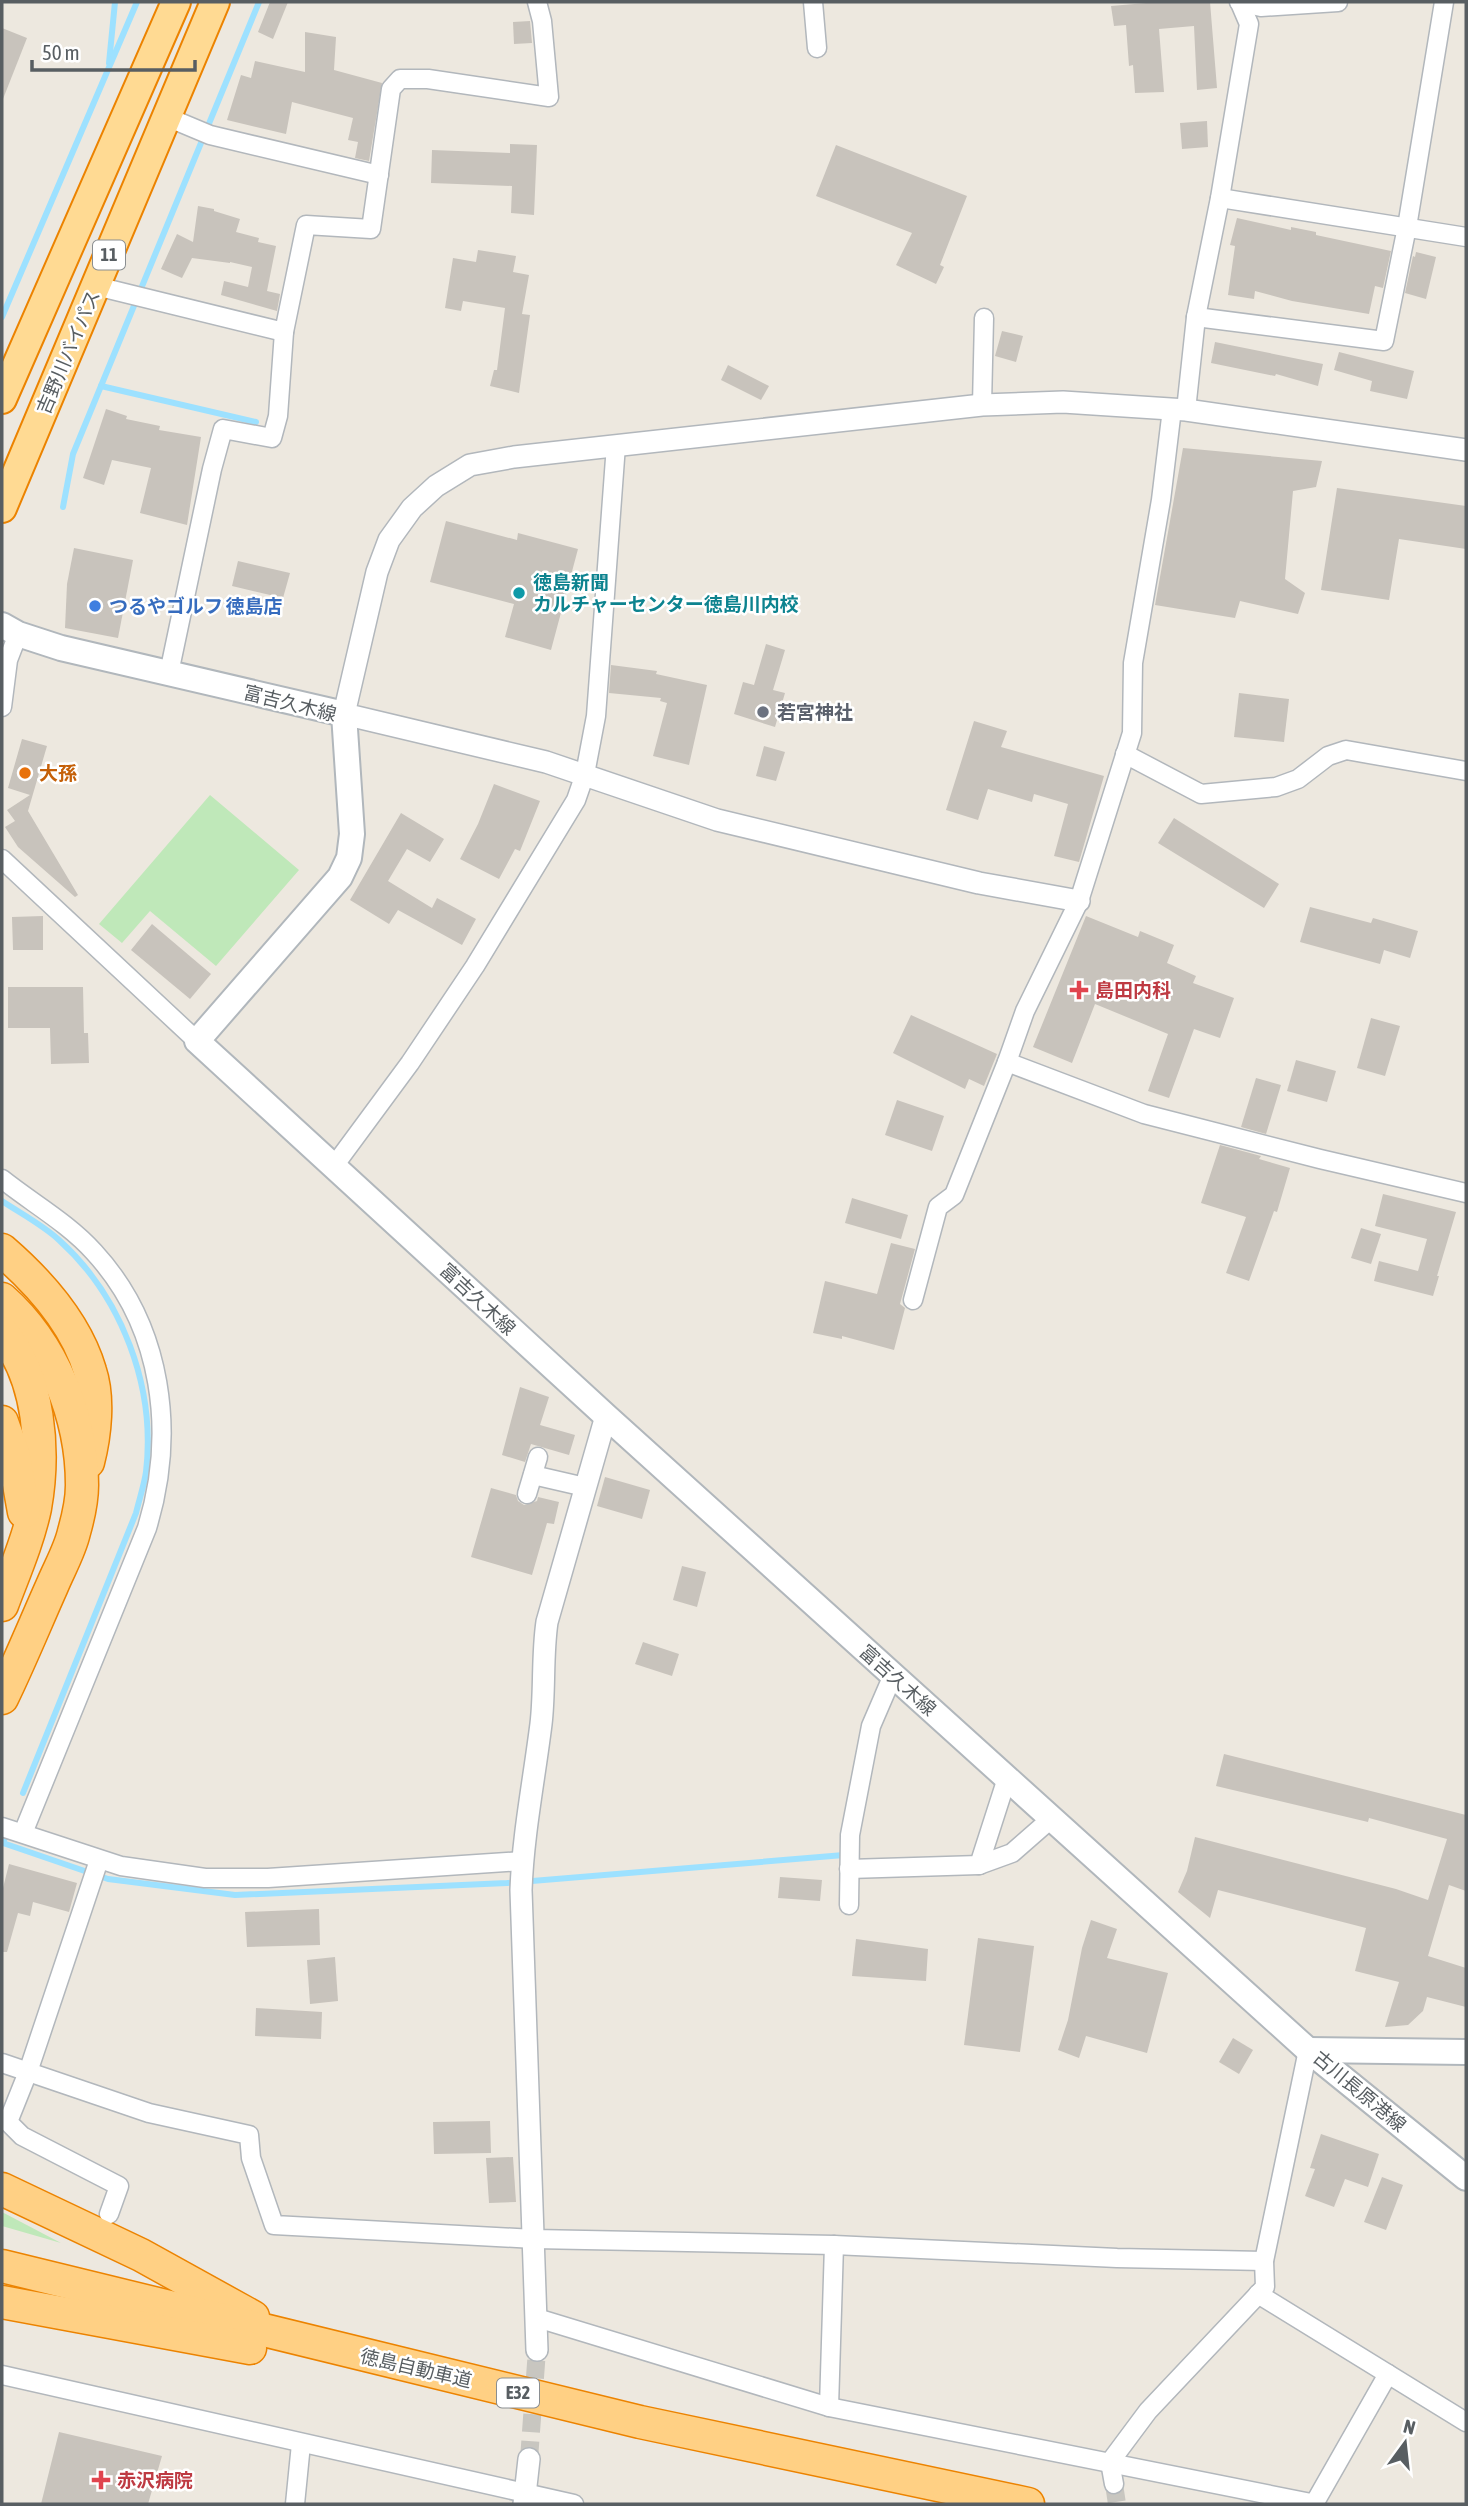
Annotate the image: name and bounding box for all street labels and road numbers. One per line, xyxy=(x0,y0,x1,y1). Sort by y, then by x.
road number: 11 xyxy=(93,241,125,270)
street label: 吉野川バイパス xyxy=(32,287,104,417)
street label: 富吉久木線 xyxy=(241,681,339,725)
street label: 富吉久木線 xyxy=(436,1259,520,1339)
street label: 富吉久木線 xyxy=(855,1640,941,1720)
street label: 古川長原港線 xyxy=(1309,2046,1411,2136)
street label: 徳島自動車道 xyxy=(358,2344,474,2392)
road number: E32 xyxy=(497,2378,539,2407)

